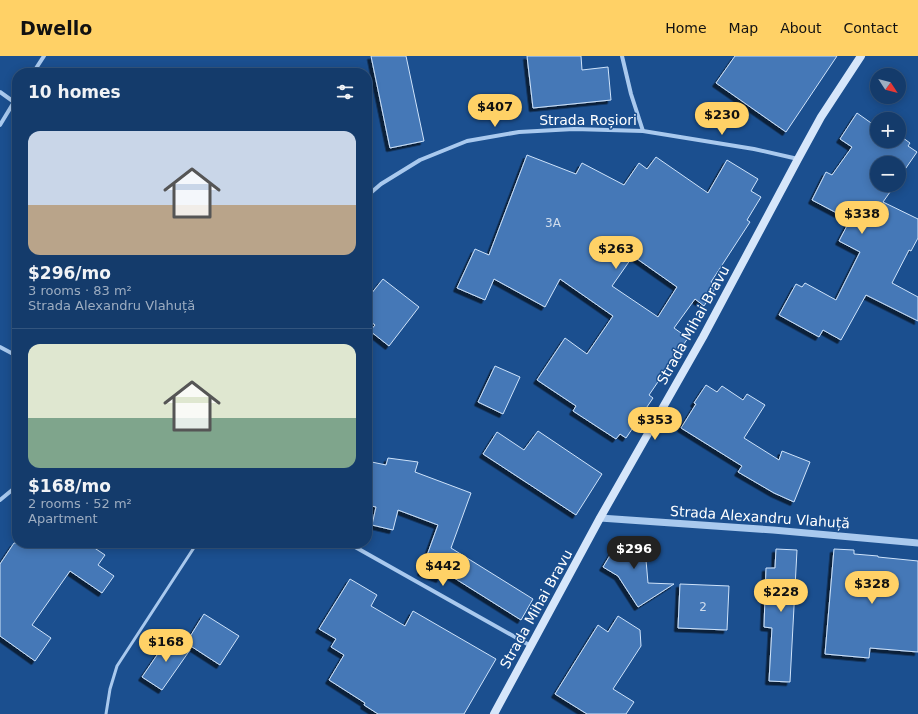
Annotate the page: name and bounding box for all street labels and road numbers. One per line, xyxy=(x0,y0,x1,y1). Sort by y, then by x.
street label: Strada Roșiori xyxy=(539,112,637,129)
street label: Strada Mihai Bravu xyxy=(654,263,732,387)
street label: Strada Alexandru Vlahuță xyxy=(670,503,850,532)
street label: Strada Mihai Bravu xyxy=(497,547,575,671)

